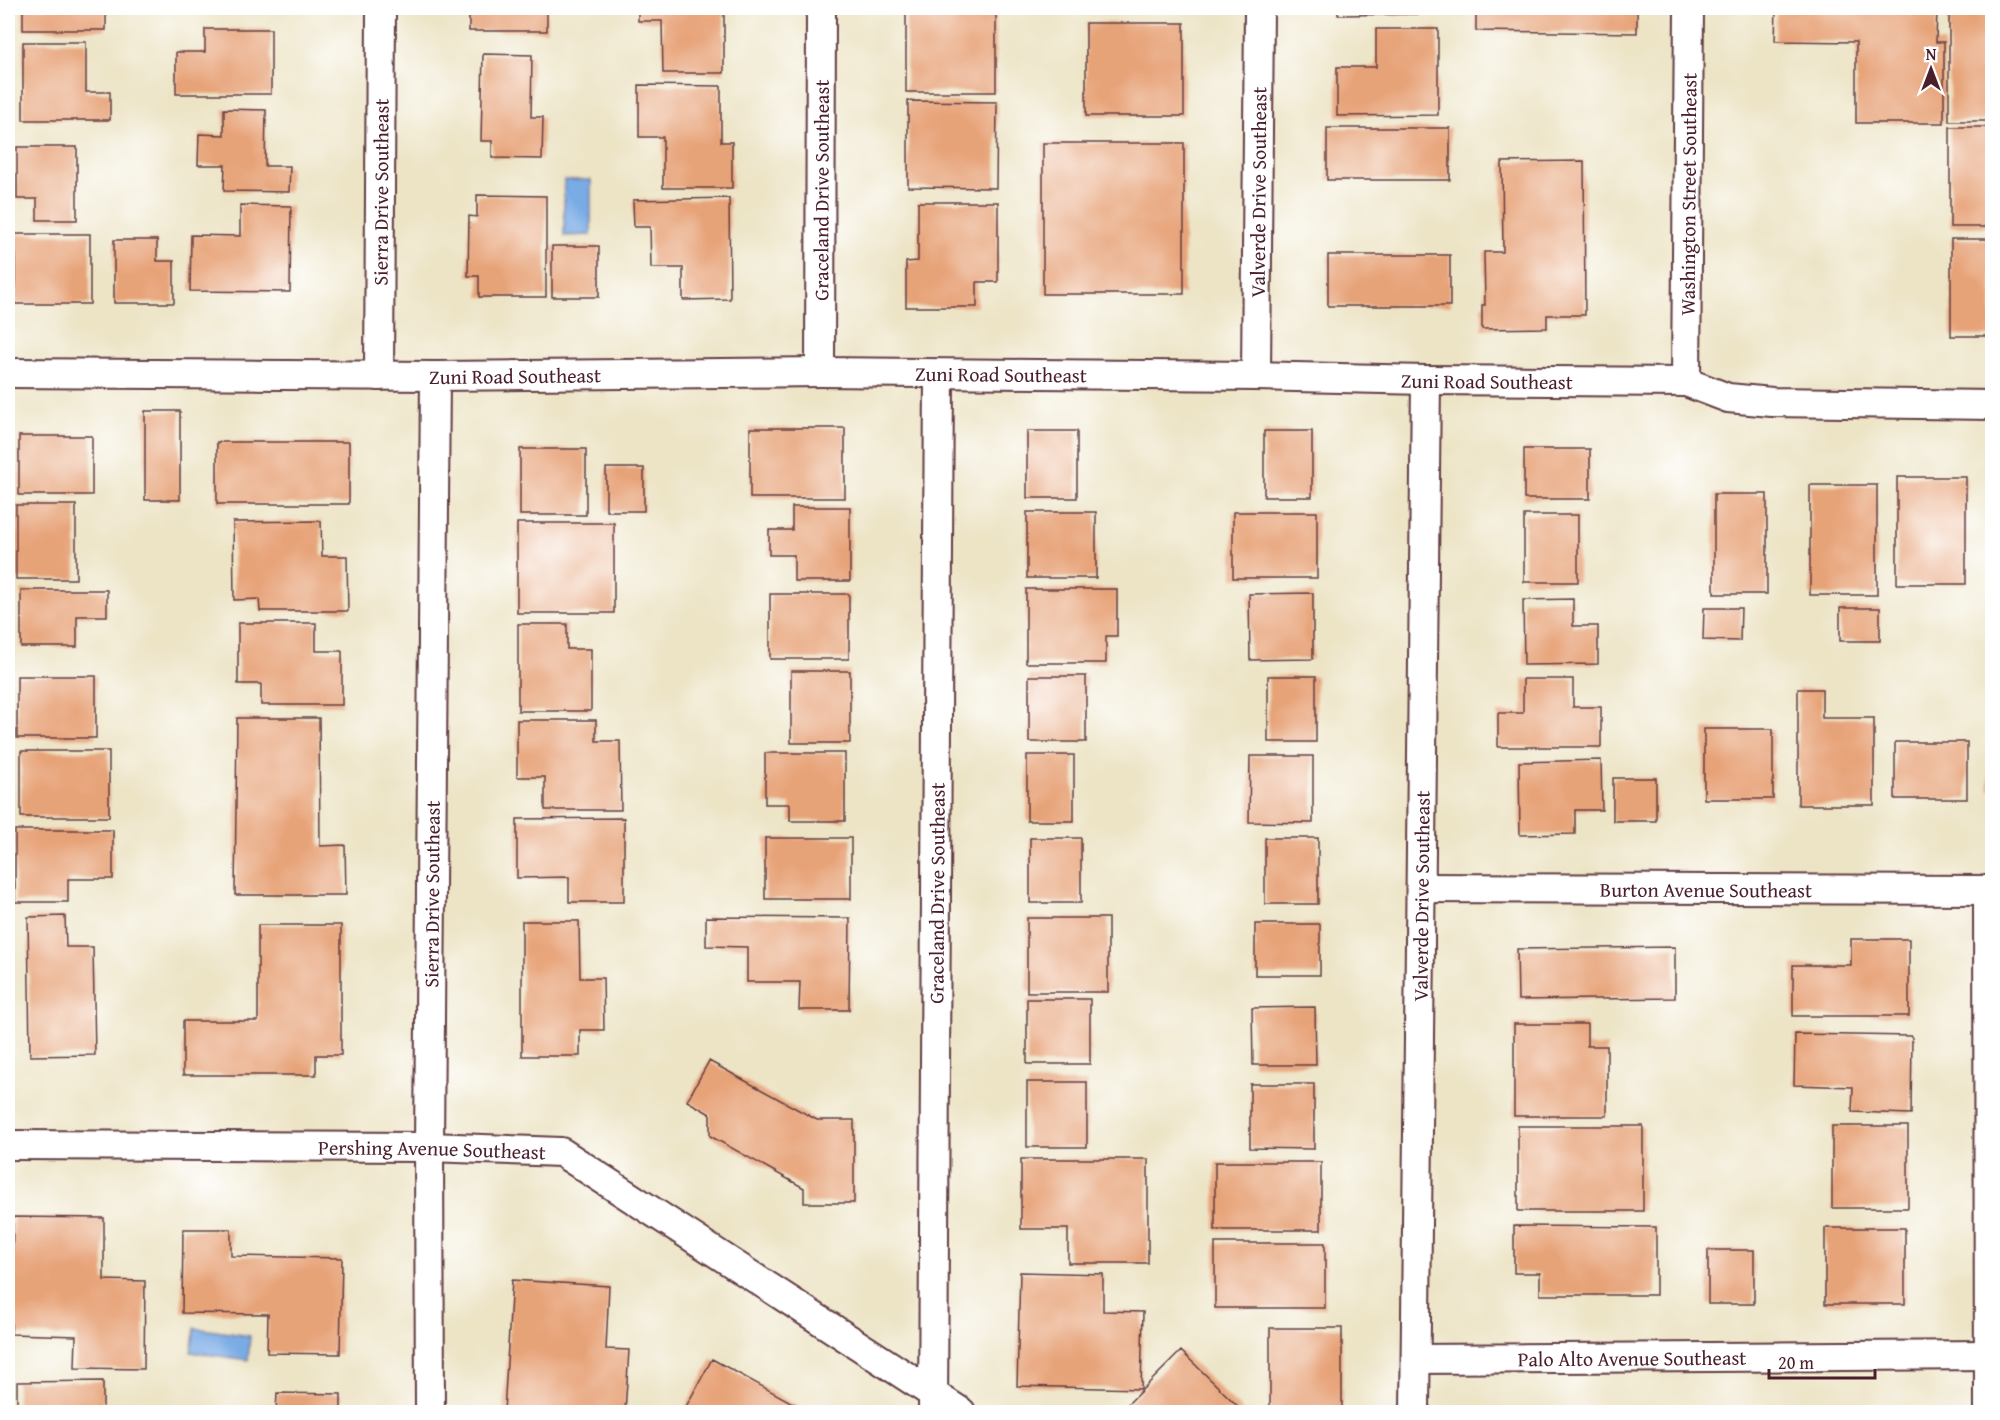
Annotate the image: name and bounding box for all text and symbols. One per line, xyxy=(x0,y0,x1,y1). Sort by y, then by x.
north arrow xyxy=(1901,39,1961,99)
text: N xyxy=(1926,42,1937,66)
street label: Washington Street Southeast xyxy=(1672,73,1703,315)
street label: Graceland Drive Southeast xyxy=(806,79,835,301)
street label: Valverde Drive Southeast xyxy=(1242,87,1273,297)
street label: Sierra Drive Southeast xyxy=(365,98,395,286)
street label: Zuni Road Southeast xyxy=(915,358,1087,389)
street label: Zuni Road Southeast xyxy=(429,360,601,391)
street label: Zuni Road Southeast xyxy=(1401,365,1573,396)
street label: Graceland Drive Southeast xyxy=(921,782,951,1004)
street label: Valverde Drive Southeast xyxy=(1405,791,1436,1002)
street label: Sierra Drive Southeast xyxy=(416,800,446,988)
street label: Burton Avenue Southeast xyxy=(1600,874,1812,904)
street label: Pershing Avenue Southeast xyxy=(318,1132,546,1166)
street label: Palo Alto Avenue Southeast xyxy=(1518,1342,1746,1373)
scale bar xyxy=(1769,1342,1876,1380)
text: 20 m xyxy=(1778,1349,1814,1376)

